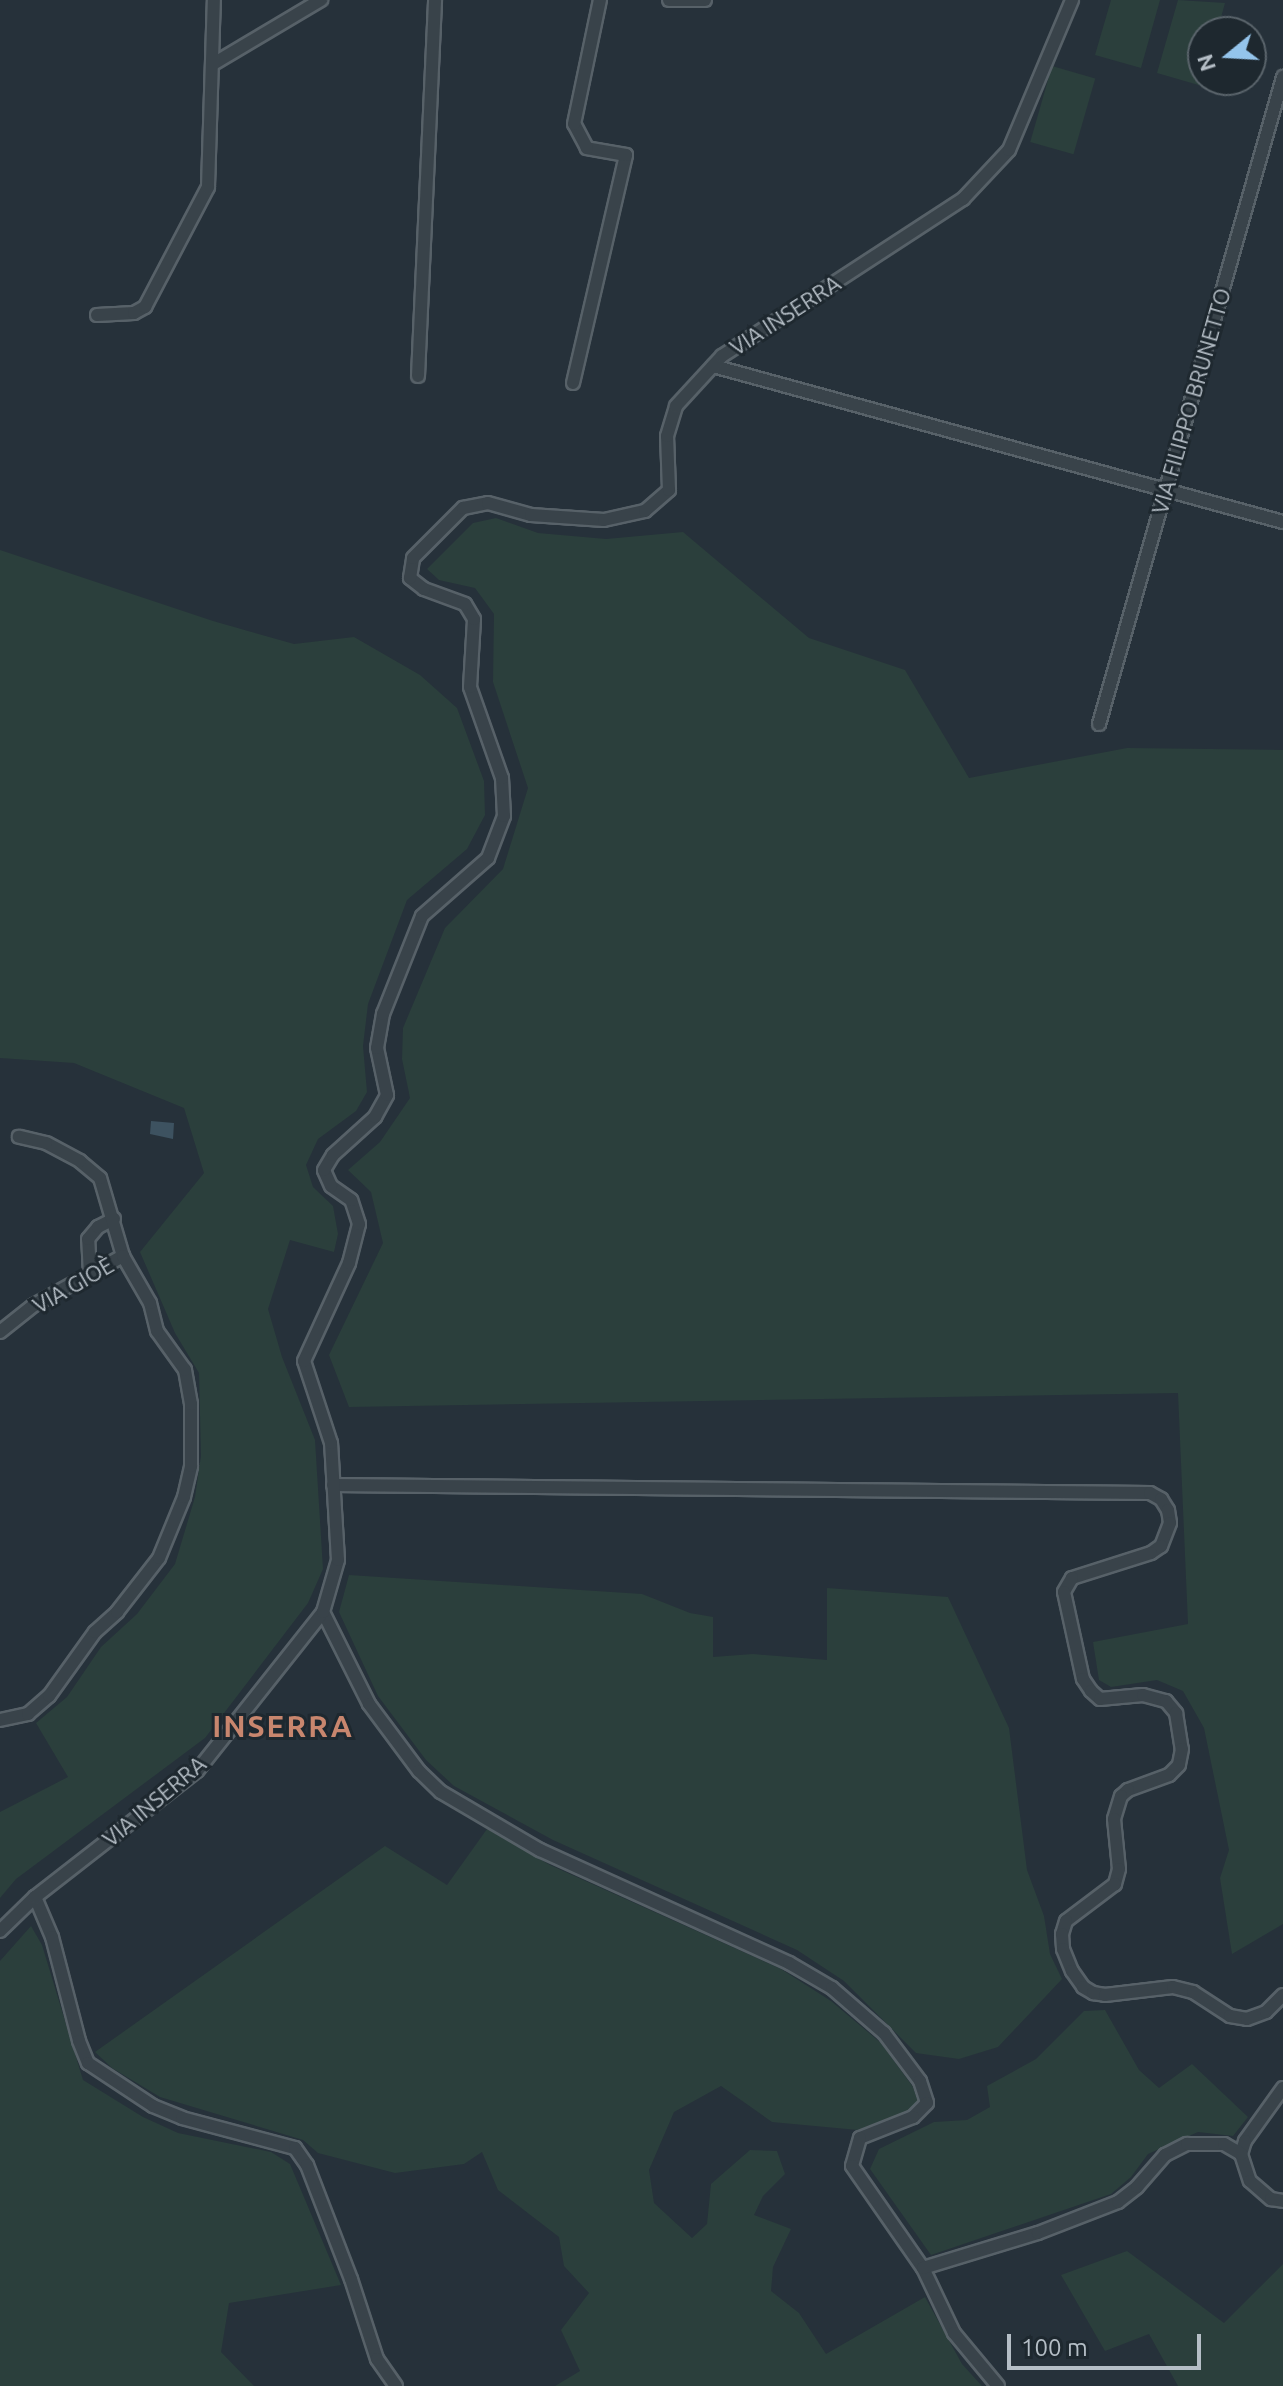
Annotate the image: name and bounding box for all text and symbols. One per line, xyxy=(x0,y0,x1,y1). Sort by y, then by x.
north arrow xyxy=(1187,16,1267,96)
text: N xyxy=(1191,51,1220,75)
street label: VIA INSERRA xyxy=(725,269,845,361)
street label: VIA FILIPPO BRUNETTO xyxy=(1146,285,1236,517)
street label: VIA GIOÈ xyxy=(28,1251,118,1319)
district label: INSERRA xyxy=(212,1708,354,1744)
street label: VIA INSERRA xyxy=(97,1750,211,1852)
scale bar xyxy=(1011,2318,1205,2368)
text: 100 m xyxy=(1021,2334,1088,2361)

